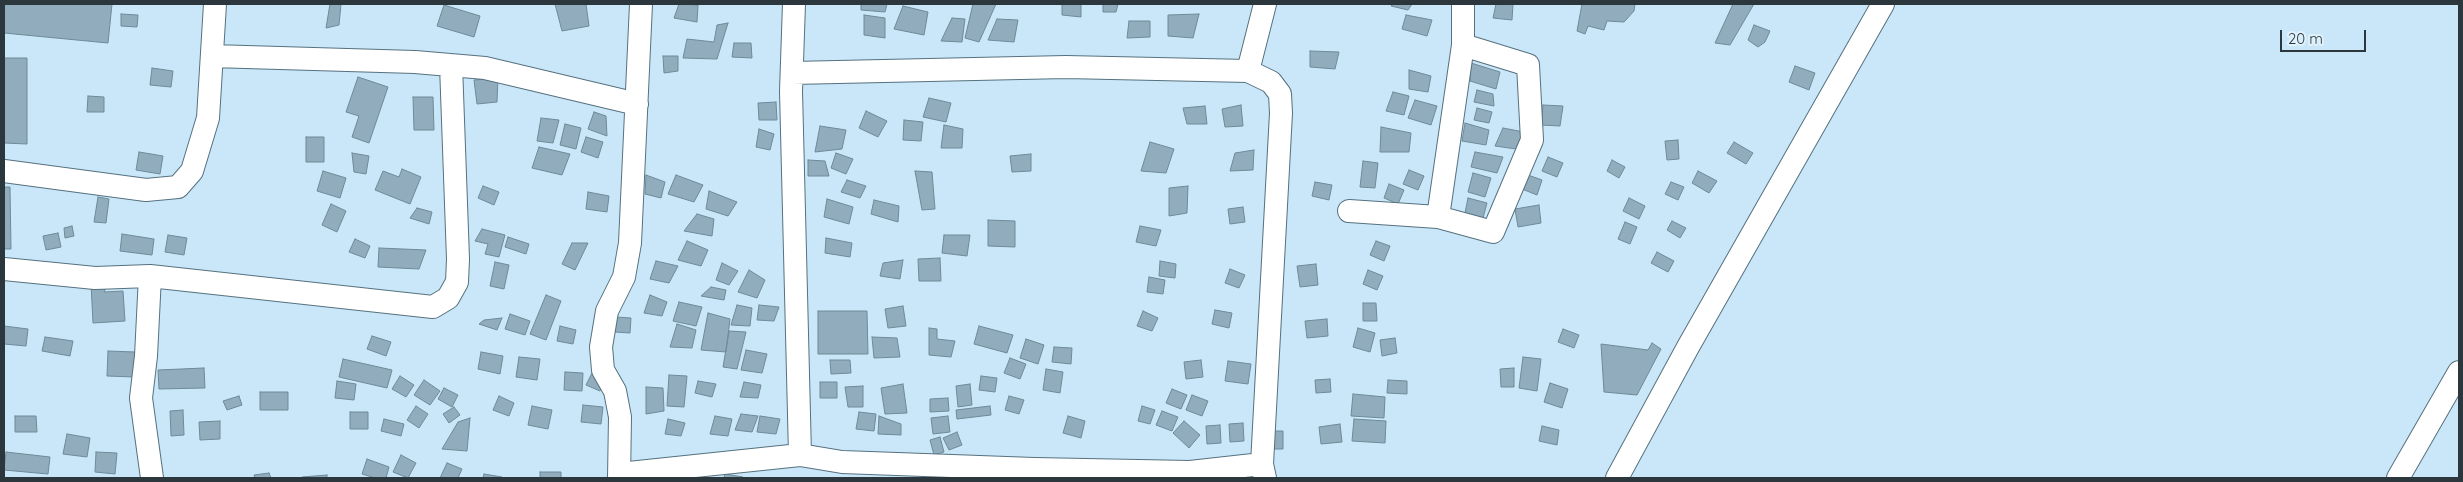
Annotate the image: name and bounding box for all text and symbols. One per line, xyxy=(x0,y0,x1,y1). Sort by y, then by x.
scale bar xyxy=(2283,20,2369,52)
text: 20 m xyxy=(2288,29,2323,48)

